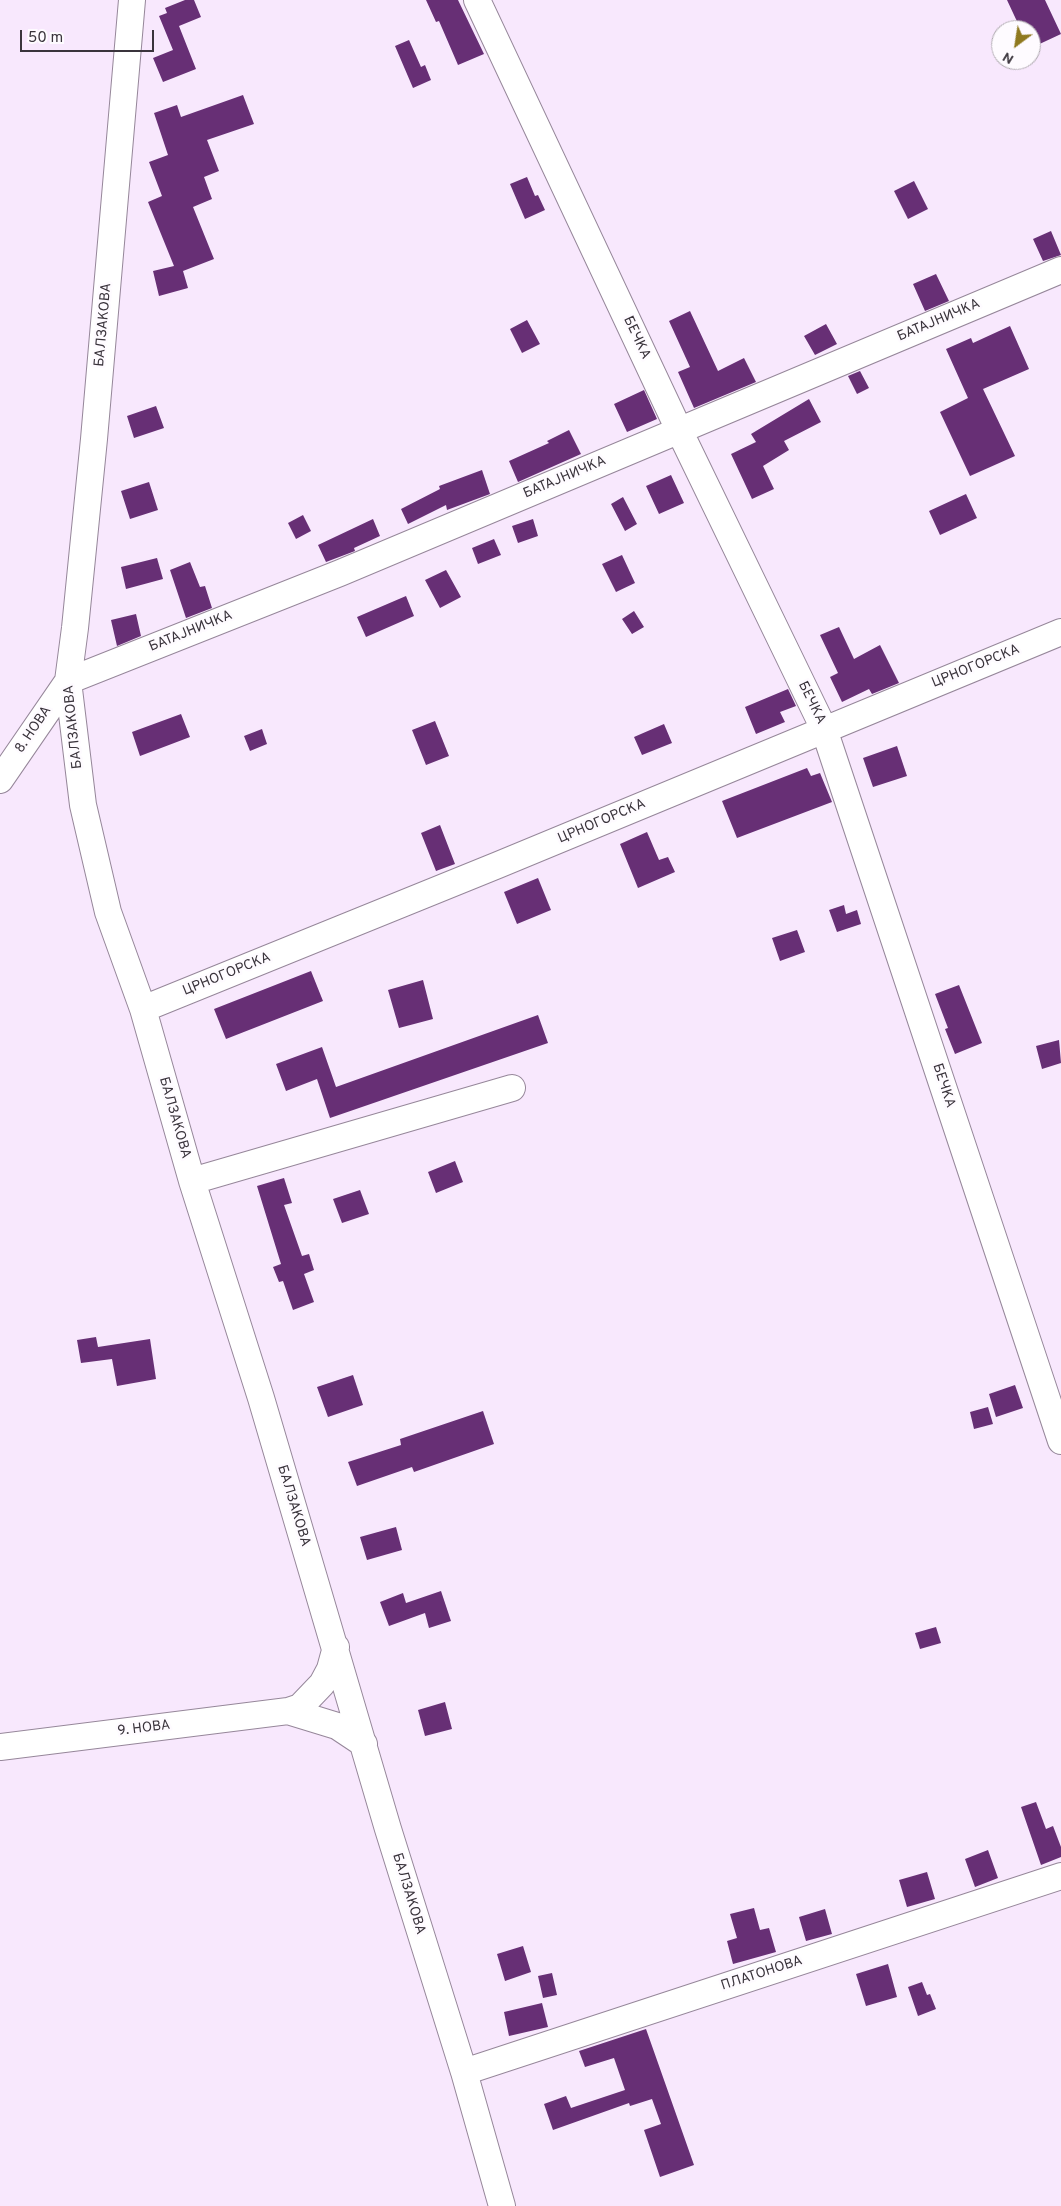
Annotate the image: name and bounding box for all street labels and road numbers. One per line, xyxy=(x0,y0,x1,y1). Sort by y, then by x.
street label: БАЛЗАКОВА xyxy=(92,282,116,368)
street label: БАТАЈНИЧКА xyxy=(895,296,983,346)
street label: БЕЧКА xyxy=(619,314,653,362)
street label: БАТАЈНИЧКА xyxy=(521,453,609,503)
street label: БАТАЈНИЧКА xyxy=(147,608,235,656)
street label: ЦРНОГОРСКА xyxy=(929,642,1023,692)
street label: БЕЧКА xyxy=(793,679,829,727)
street label: БАЛЗАКОВА xyxy=(61,684,87,770)
street label: 8. НОВА xyxy=(12,703,56,757)
street label: ЦРНОГОРСКА xyxy=(556,796,648,848)
street label: ЦРНОГОРСКА xyxy=(180,950,274,1000)
street label: БЕЧКА xyxy=(928,1062,958,1110)
street label: БАЛЗАКОВА xyxy=(154,1075,194,1161)
street label: БАЛЗАКОВА xyxy=(273,1463,313,1549)
street label: 9. НОВА xyxy=(117,1717,171,1741)
street label: БАЛЗАКОВА xyxy=(388,1851,428,1937)
street label: ПЛАТОНОВА xyxy=(719,1953,805,1995)

